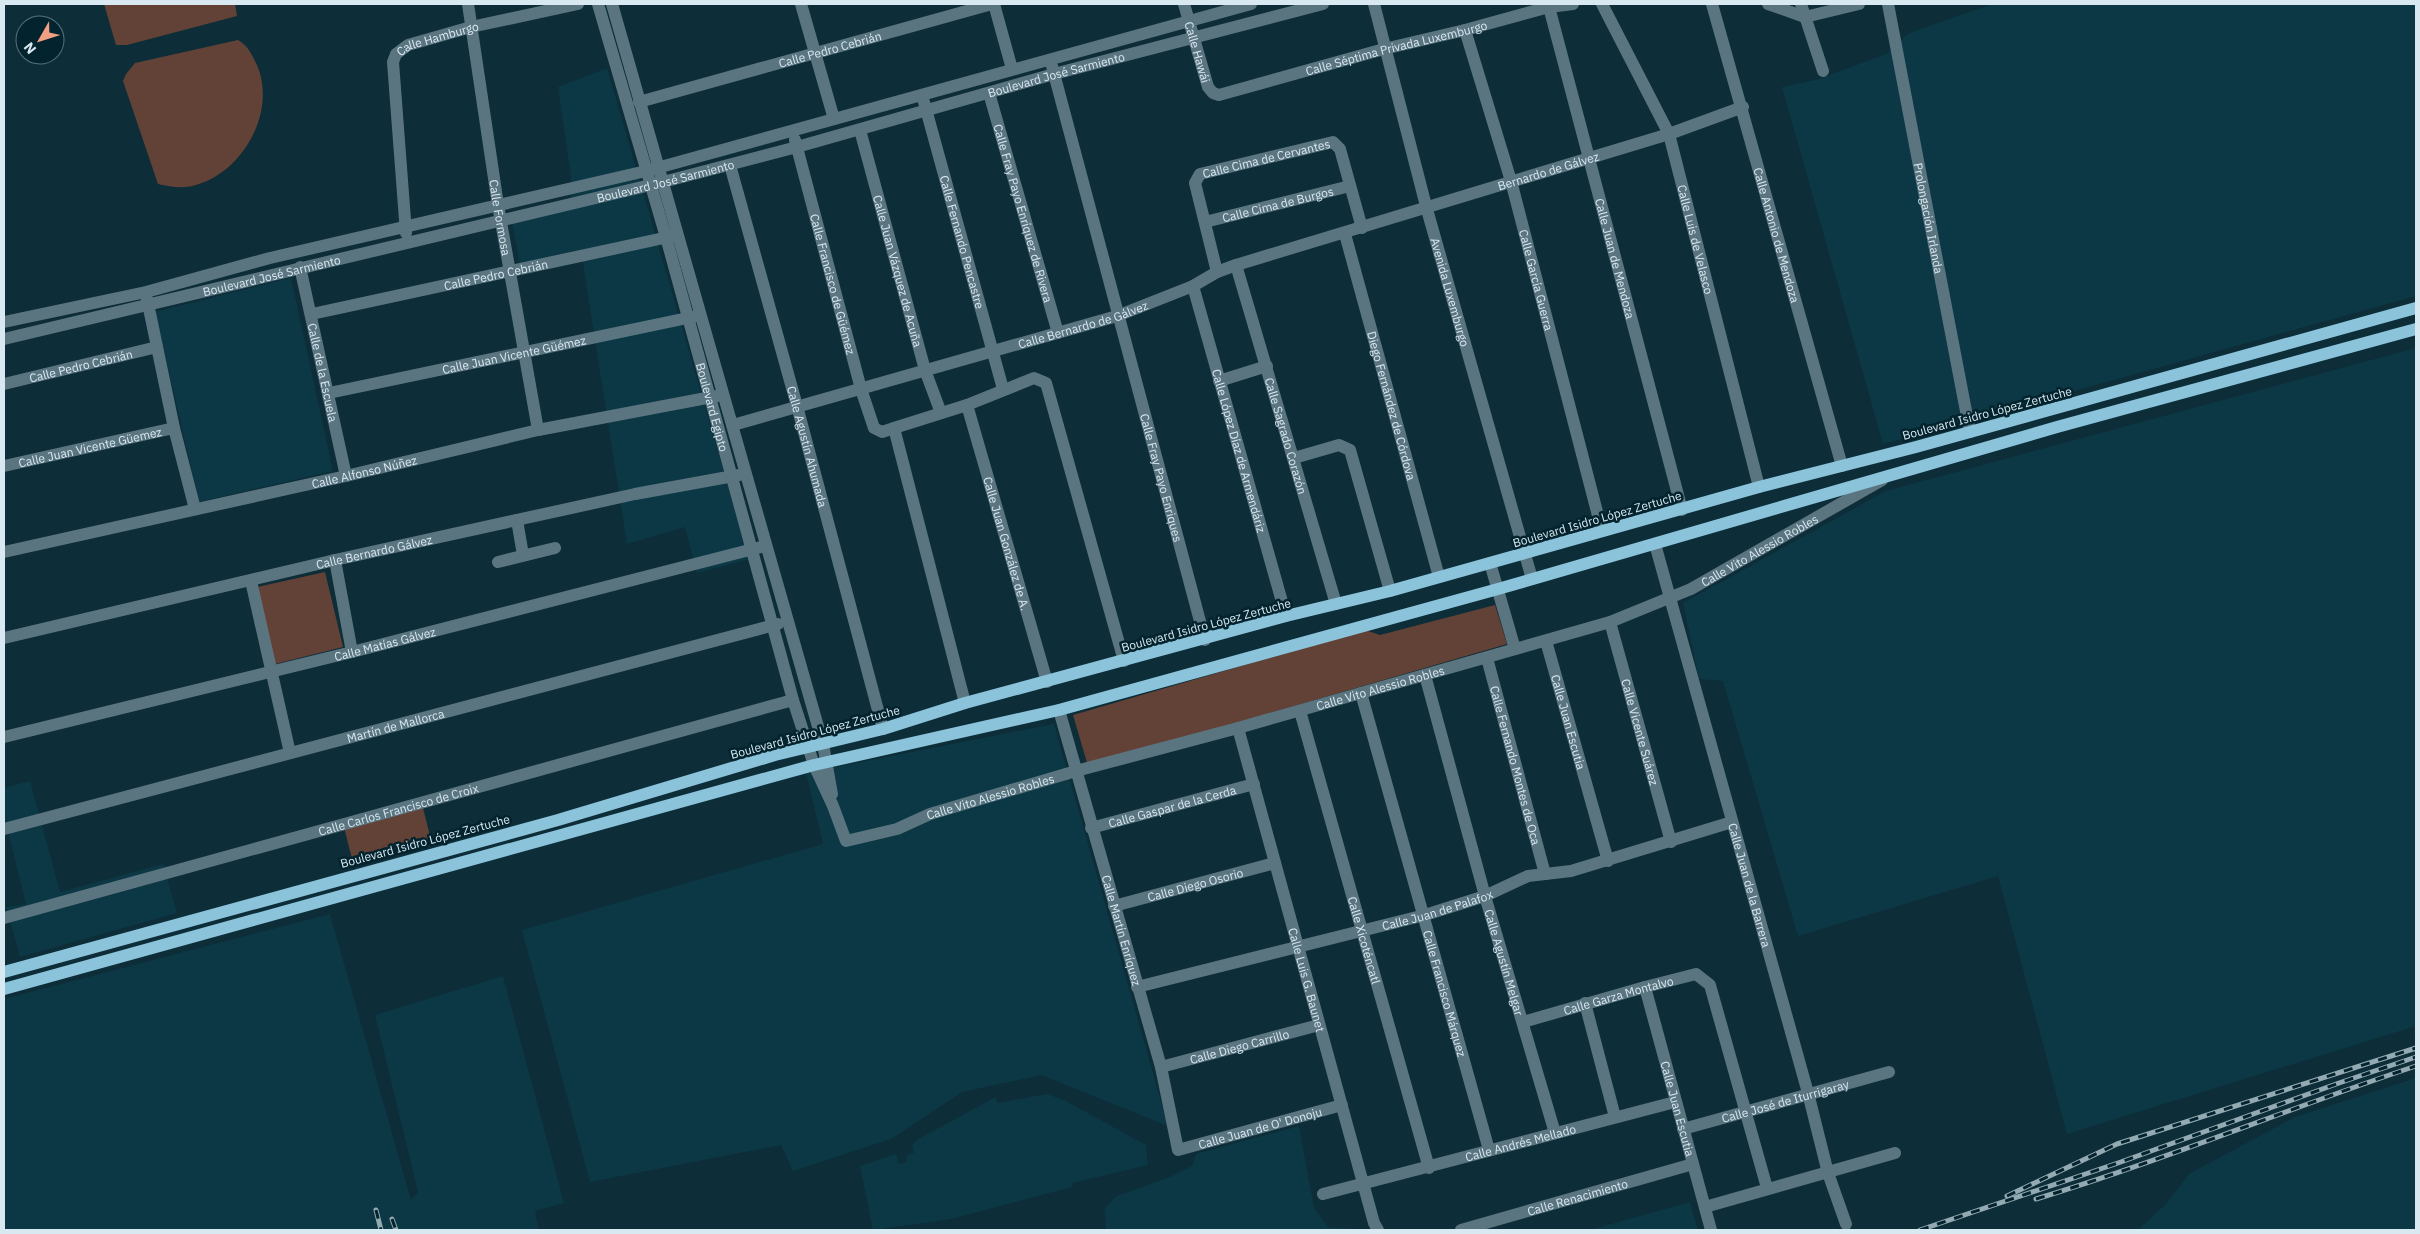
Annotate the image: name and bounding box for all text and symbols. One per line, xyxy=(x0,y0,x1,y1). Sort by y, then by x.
north arrow xyxy=(15,15,65,65)
street label: Calle Séptima Privada Luxemburgo xyxy=(1304,17,1489,78)
street label: Calle Hamburgo xyxy=(393,18,480,59)
street label: Calle Hawái xyxy=(1182,20,1214,84)
street label: Calle Pedro Cebrián xyxy=(777,28,883,70)
text: N xyxy=(20,39,40,58)
street label: Boulevard José Sarmiento xyxy=(986,48,1126,100)
street label: Calle Fray Payo Enríquez de Rivera xyxy=(991,122,1056,305)
street label: Calle Cima de Cervantes xyxy=(1201,135,1332,181)
street label: Bernardo de Gálvez xyxy=(1496,148,1601,193)
street label: Boulevard José Sarmiento xyxy=(595,156,736,205)
street label: Prolongación Irlanda xyxy=(1911,161,1947,275)
street label: Calle Antonio de Mendoza xyxy=(1751,166,1803,305)
street label: Calle Fernando Pencastre xyxy=(937,173,988,311)
street label: Calle Formosa xyxy=(487,179,514,257)
street label: Calle Cima de Burgos xyxy=(1221,183,1335,225)
street label: Calle Luis de Velasco xyxy=(1675,183,1717,296)
street label: Calle Juan Vázquez de Acuña xyxy=(870,193,926,349)
street label: Calle Juan de Mendoza xyxy=(1592,196,1639,321)
street label: Calle Francisco de Güémez xyxy=(807,212,859,356)
street label: Calle García Guerra xyxy=(1516,228,1557,333)
street label: Avenida Luxemburgo xyxy=(1428,236,1473,348)
street label: Boulevard José Sarmiento xyxy=(201,252,342,299)
street label: Calle Pedro Cebrián xyxy=(442,256,549,293)
street label: Calle Bernardo de Gálvez xyxy=(1016,297,1150,351)
street label: Calle de la Escuela xyxy=(305,322,341,424)
street label: Diego Fernández de Córdova xyxy=(1365,330,1420,482)
street label: Calle Juan Vicente Güémez xyxy=(441,332,588,377)
street label: Calle Pedro Cebrián xyxy=(27,346,134,385)
street label: Boulevard Egipto xyxy=(693,361,732,453)
street label: Calle López Díaz de Armendáriz xyxy=(1209,367,1270,534)
street label: Calle Sagrado Corazón xyxy=(1262,376,1311,496)
street label: Boulevard Isidro López Zertuche xyxy=(1901,383,2074,443)
street label: Calle Agustín Ahumada xyxy=(784,384,831,509)
street label: Calle Fray Payo Enriques xyxy=(1137,412,1186,544)
street label: Calle Juan Vicente Güemez xyxy=(17,423,163,470)
street label: Calle Alfonso Núñez xyxy=(310,452,419,491)
street label: Calle Juan González de A. xyxy=(981,475,1033,612)
street label: Boulevard Isidro López Zertuche xyxy=(1511,488,1684,550)
street label: Calle Vito Alessio Robles xyxy=(1698,511,1821,589)
street label: Calle Bernardo Gálvez xyxy=(314,531,434,572)
street label: Boulevard Isidro López Zertuche xyxy=(1120,595,1293,655)
street label: Calle Matías Gálvez xyxy=(332,623,437,664)
street label: Calle Vito Alessio Robles xyxy=(1314,662,1446,713)
street label: Calle Juan Escutia xyxy=(1548,673,1589,772)
street label: Calle Vicente Suárez xyxy=(1619,677,1662,787)
street label: Calle Fernando Montes de Oca xyxy=(1487,684,1544,847)
street label: Boulevard Isidro López Zertuche xyxy=(729,702,902,762)
street label: Martín de Mallorca xyxy=(345,705,446,745)
street label: Calle Vito Alessio Robles xyxy=(924,770,1056,822)
street label: Calle Carlos Francisco de Croix xyxy=(317,780,480,838)
street label: Calle Gaspar de la Cerda xyxy=(1107,782,1238,831)
street label: Boulevard Isidro López Zertuche xyxy=(339,811,512,871)
street label: Calle Juan de la Barrera xyxy=(1726,821,1775,949)
street label: Calle Diego Osorio xyxy=(1146,864,1245,904)
street label: Calle Martín Enríquez xyxy=(1099,873,1145,988)
street label: Calle Juan de Palafox xyxy=(1380,886,1495,933)
street label: Calle Xicoténcatl xyxy=(1345,895,1384,986)
street label: Calle Agustín Melgar xyxy=(1482,907,1527,1018)
street label: Calle Luis G. Baunet xyxy=(1286,926,1329,1033)
street label: Calle Francisco Márquez xyxy=(1420,928,1470,1059)
street label: Calle Garza Montalvo xyxy=(1562,973,1675,1018)
street label: Calle Diego Carrillo xyxy=(1188,1026,1291,1067)
street label: Calle Juan Escutia xyxy=(1658,1059,1698,1159)
street label: Calle José de Iturrigaray xyxy=(1720,1076,1851,1125)
street label: Calle Juan de O' Donoju xyxy=(1196,1103,1323,1152)
street label: Calle Andrés Mellado xyxy=(1463,1121,1578,1164)
street label: Calle Renacimiento xyxy=(1525,1175,1630,1218)

